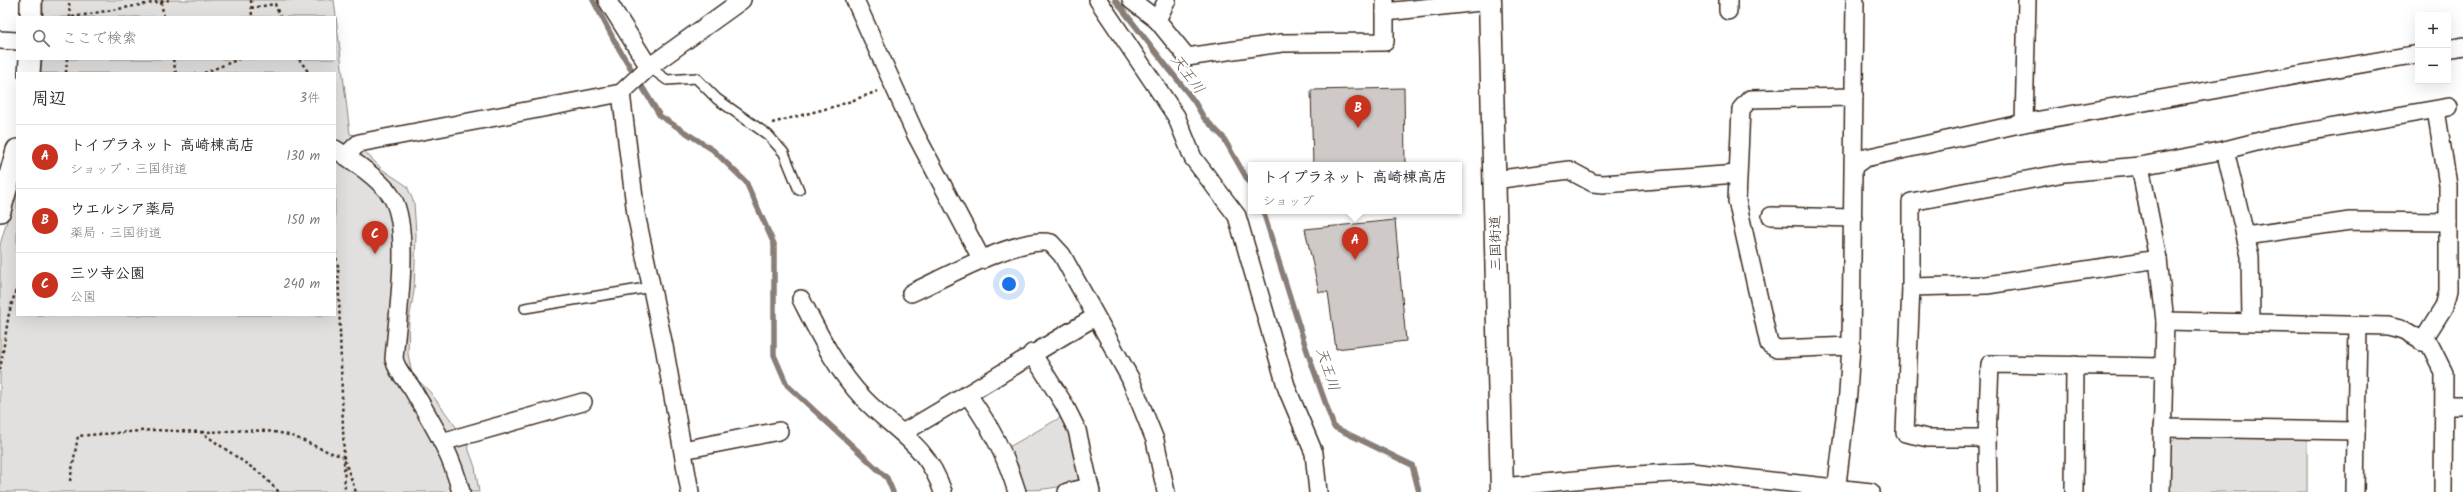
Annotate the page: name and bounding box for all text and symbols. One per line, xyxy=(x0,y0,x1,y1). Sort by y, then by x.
map controls xyxy=(2415,12,2451,84)
button: + xyxy=(2415,12,2451,48)
search box xyxy=(16,16,336,60)
icon: search xyxy=(30,27,52,49)
text: ここで検索 xyxy=(62,27,137,51)
button: − xyxy=(2415,48,2451,84)
water label: 天王川 xyxy=(1164,49,1210,100)
text: 周辺 xyxy=(32,86,66,113)
text: 3件 xyxy=(300,88,320,109)
pin: B xyxy=(1345,95,1371,128)
text: トイプラネット 高崎棟高店 xyxy=(70,134,255,158)
text: A xyxy=(41,146,49,167)
text: 130 m xyxy=(286,146,320,167)
text: ショップ · 三国街道 xyxy=(70,159,187,180)
popup xyxy=(1248,162,1462,214)
text: トイプラネット 高崎棟高店 xyxy=(1263,166,1447,190)
text: ショップ xyxy=(1263,191,1314,212)
text: ウエルシア薬局 xyxy=(70,198,175,222)
text: B xyxy=(41,210,49,231)
text: 150 m xyxy=(287,210,320,231)
street label: 三国街道 xyxy=(1485,215,1507,271)
pin: C xyxy=(362,221,388,254)
text: 薬局 · 三国街道 xyxy=(70,223,162,244)
pin: A xyxy=(1342,227,1368,260)
text: 三ツ寺公園 xyxy=(70,262,145,286)
text: C xyxy=(41,274,49,295)
text: 240 m xyxy=(283,274,320,295)
your location xyxy=(999,274,1019,294)
text: 公園 xyxy=(70,287,96,308)
water label: 天王川 xyxy=(1309,344,1345,394)

